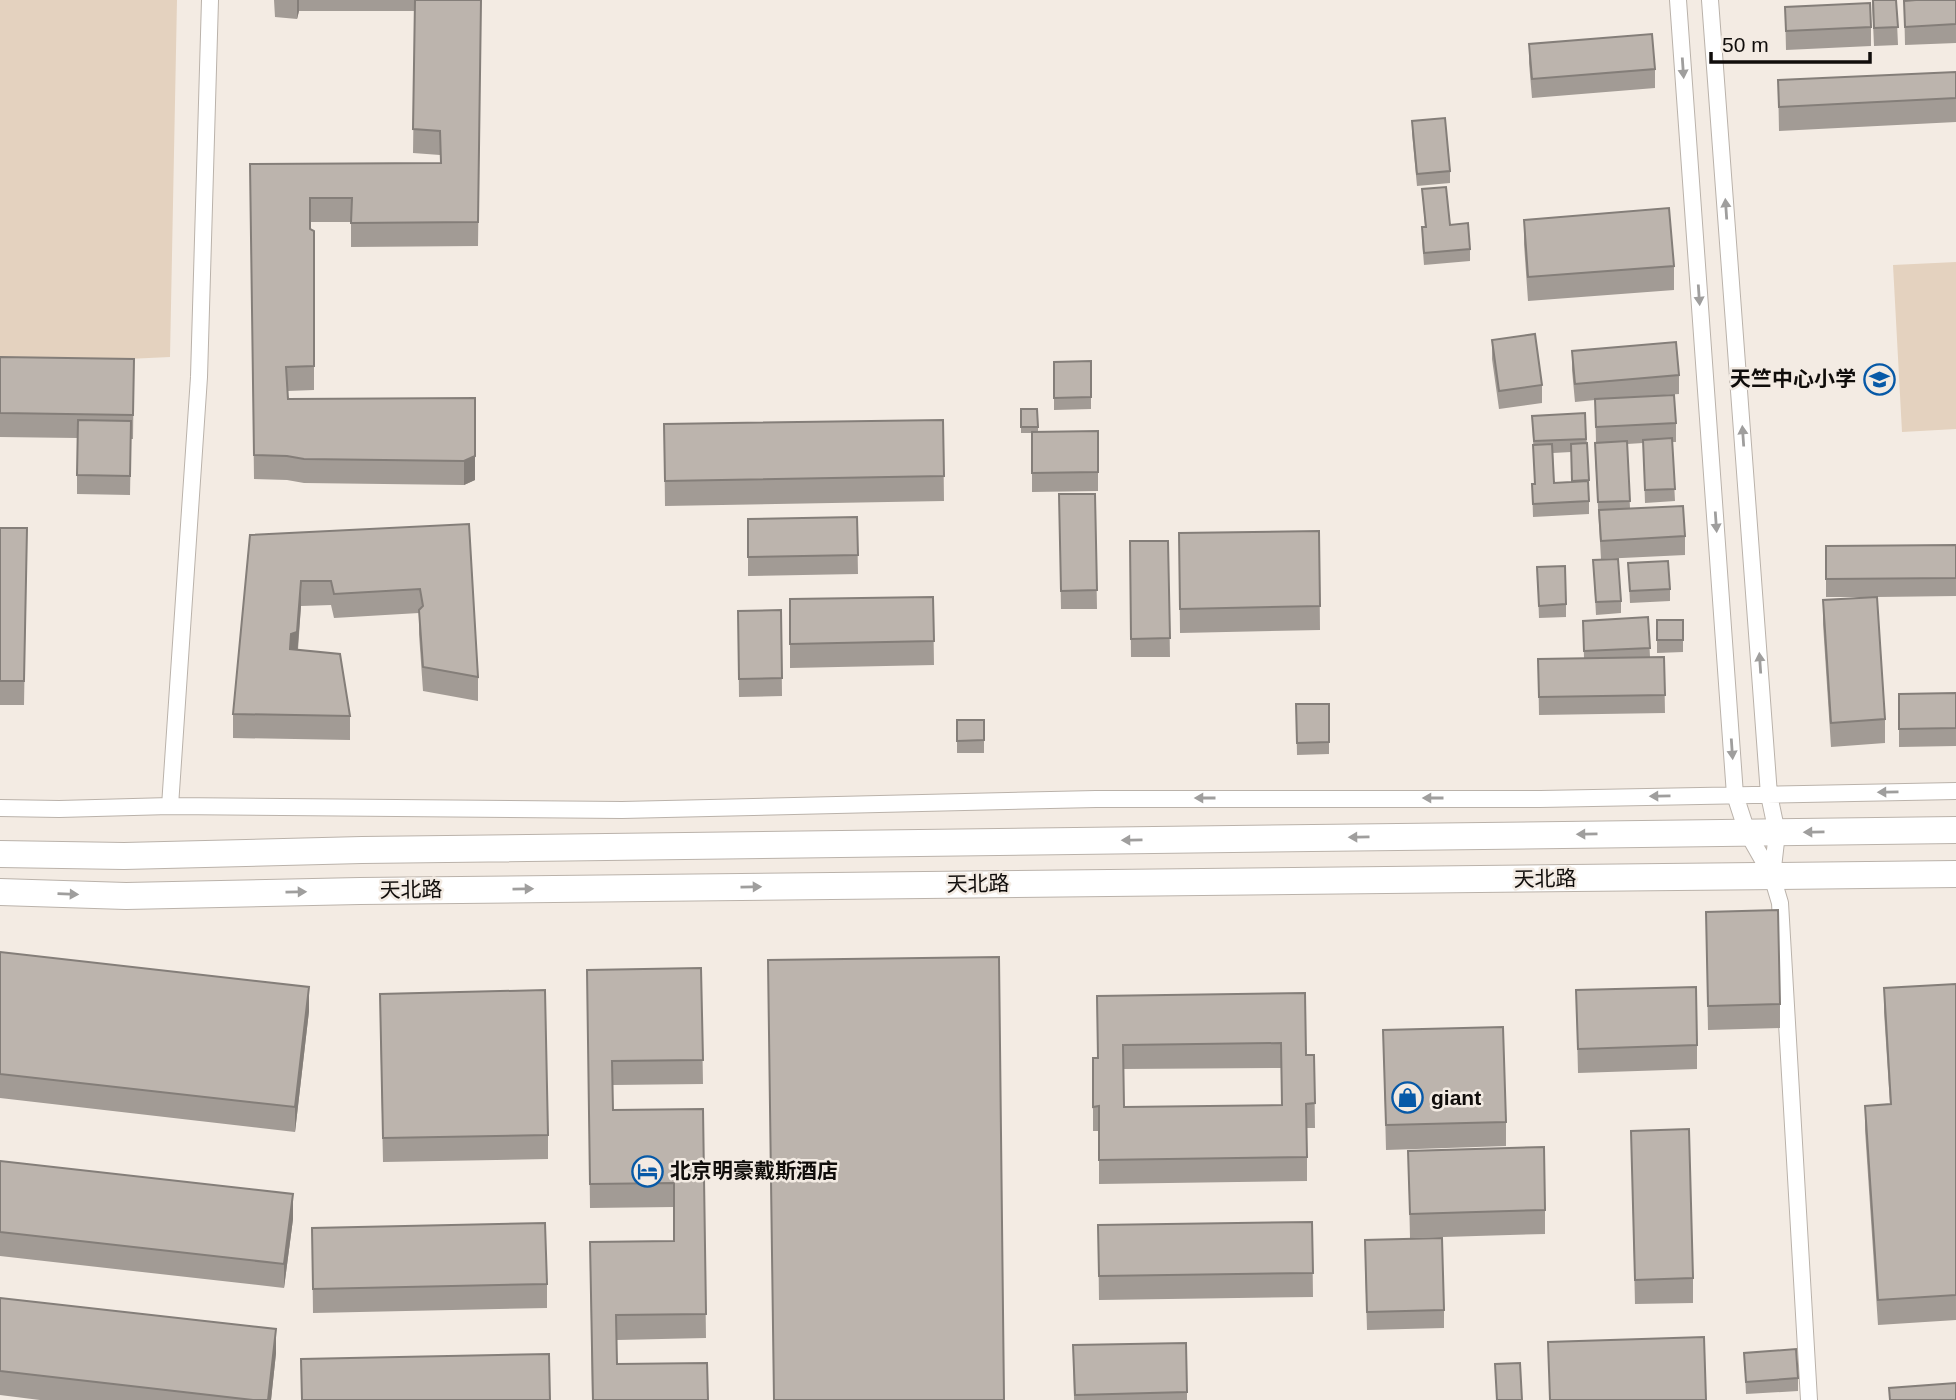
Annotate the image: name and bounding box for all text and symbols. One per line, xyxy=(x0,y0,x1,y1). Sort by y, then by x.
scale bar xyxy=(1711,21,1870,65)
text: 50 m xyxy=(1722,33,1769,56)
one-way arrow xyxy=(1678,57,1689,79)
one-way arrow xyxy=(1720,198,1731,220)
one-way arrow xyxy=(1694,284,1705,306)
school or university icon: 天竺中心小学 xyxy=(1862,362,1896,396)
place label: 天竺中心小学 xyxy=(1730,367,1856,390)
one-way arrow xyxy=(1737,425,1748,447)
one-way arrow xyxy=(1711,511,1722,533)
one-way arrow xyxy=(1754,651,1765,673)
one-way arrow xyxy=(1727,738,1738,760)
one-way arrow xyxy=(1877,787,1899,798)
one-way arrow xyxy=(1649,790,1671,802)
one-way arrow xyxy=(1194,792,1216,804)
one-way arrow xyxy=(1422,792,1444,804)
one-way arrow xyxy=(1803,826,1825,838)
one-way arrow xyxy=(1576,828,1598,840)
one-way arrow xyxy=(1348,831,1370,843)
one-way arrow xyxy=(1121,834,1143,846)
street label: 天北路 xyxy=(1513,866,1577,891)
street label: 天北路 xyxy=(946,871,1010,896)
street label: 天北路 xyxy=(379,877,443,902)
one-way arrow xyxy=(740,881,762,893)
one-way arrow xyxy=(512,883,534,895)
one-way arrow xyxy=(285,886,307,898)
one-way arrow xyxy=(57,888,79,899)
shop icon: giant xyxy=(1391,1081,1425,1115)
place label: giant xyxy=(1431,1086,1481,1109)
hotel icon: 北京明豪戴斯酒店 xyxy=(630,1154,664,1188)
place label: 北京明豪戴斯酒店 xyxy=(670,1159,838,1182)

